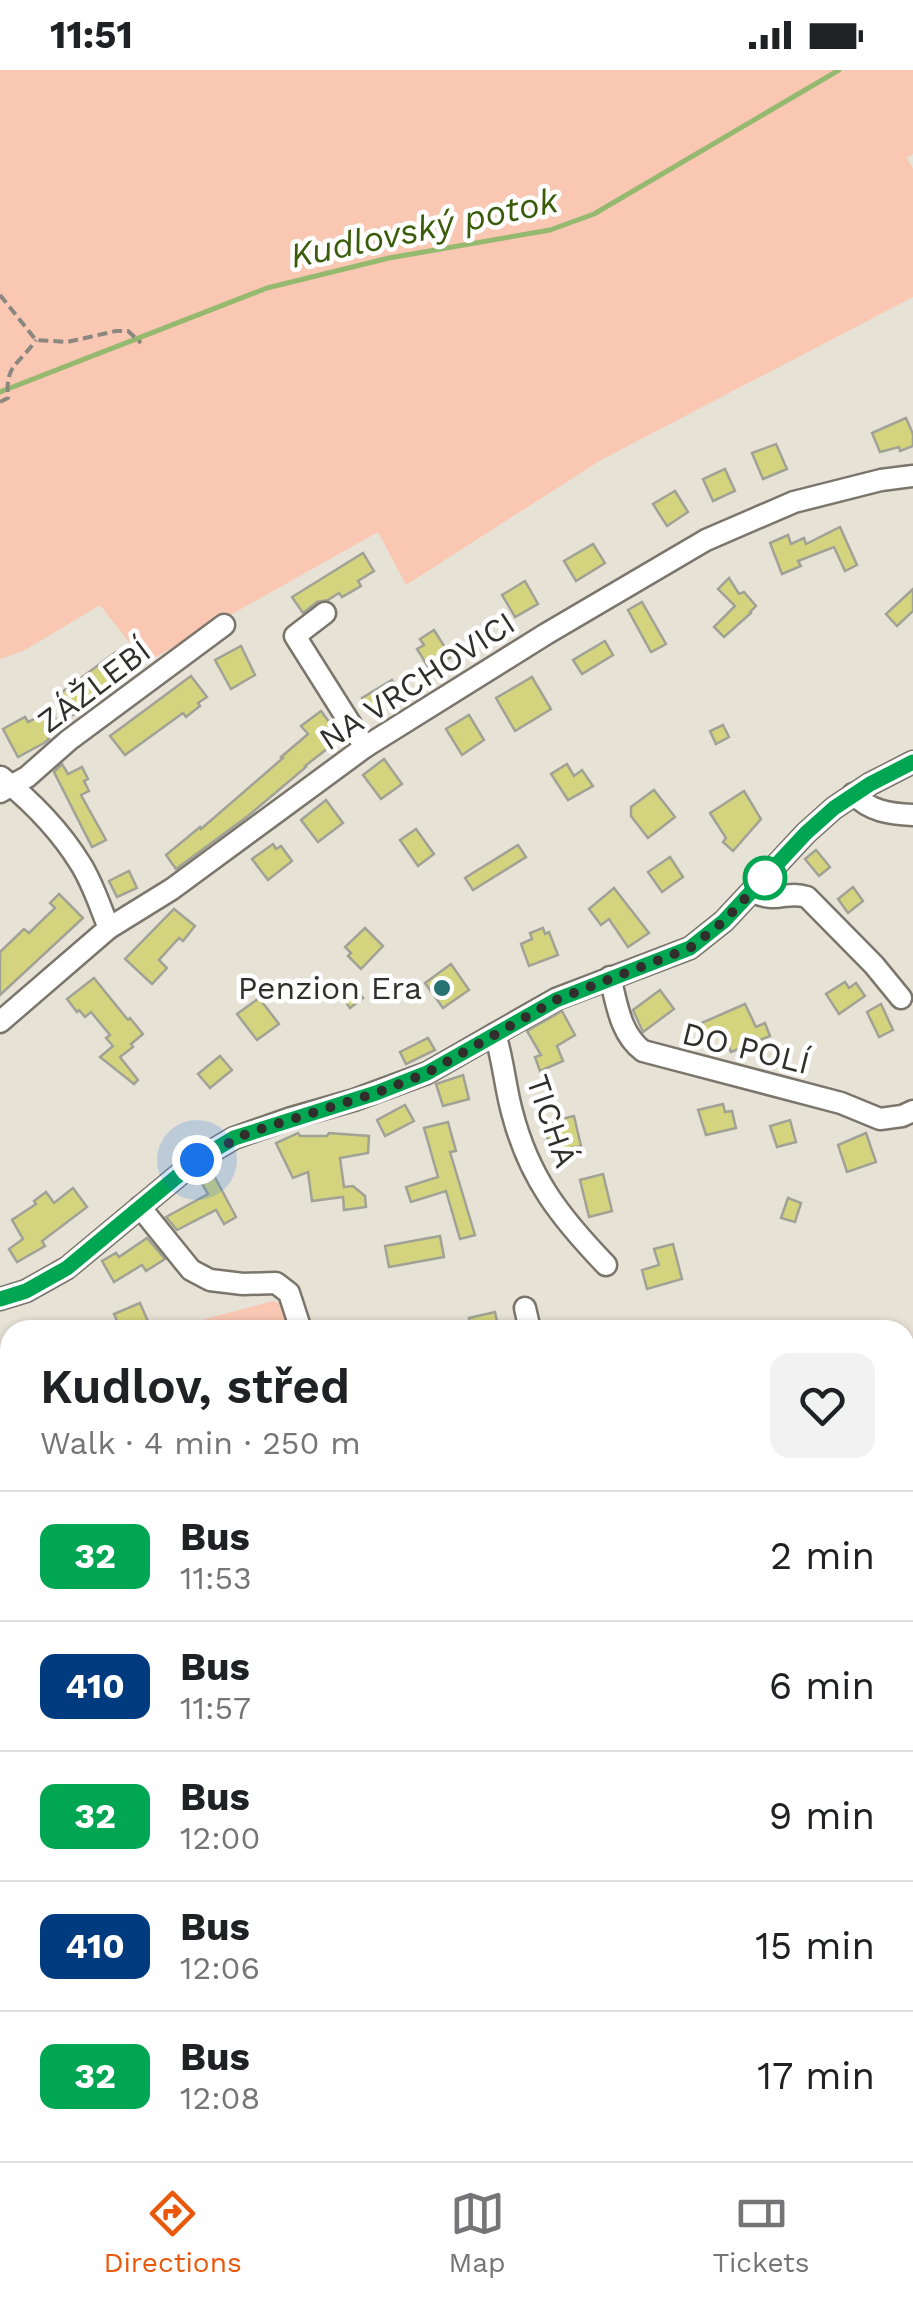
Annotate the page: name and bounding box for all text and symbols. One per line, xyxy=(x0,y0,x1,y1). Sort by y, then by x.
text: 11:51 xyxy=(50,13,133,57)
water label: Kudlovský potok xyxy=(286,179,563,277)
street label: NA VRCHOVICI xyxy=(312,604,522,758)
street label: ZÁŽLEBÍ xyxy=(30,631,158,741)
unlabelled marker xyxy=(744,857,786,899)
place label: Penzion Era xyxy=(238,969,422,1007)
marker: Penzion Era xyxy=(431,977,453,999)
street label: DO POLÍ xyxy=(678,1014,814,1082)
street label: TICHÁ xyxy=(519,1070,585,1172)
your location xyxy=(172,1135,222,1185)
button: heart xyxy=(770,1353,875,1458)
text: Kudlov, střed xyxy=(40,1358,350,1415)
text: Walk · 4 min · 250 m xyxy=(40,1424,361,1462)
text: Bus xyxy=(180,1515,250,1559)
text: 2 min xyxy=(770,1534,875,1578)
text: 32 xyxy=(74,1535,116,1577)
text: 11:53 xyxy=(180,1559,252,1597)
text: Bus xyxy=(180,1645,250,1689)
text: 6 min xyxy=(769,1664,875,1708)
text: 410 xyxy=(65,1665,125,1707)
text: 11:57 xyxy=(180,1689,251,1727)
text: Bus xyxy=(180,1775,250,1819)
text: 9 min xyxy=(769,1794,875,1838)
text: 32 xyxy=(74,1795,116,1837)
text: 12:00 xyxy=(180,1819,260,1857)
text: Bus xyxy=(180,1905,250,1949)
text: 15 min xyxy=(755,1924,875,1968)
text: 410 xyxy=(65,1925,125,1967)
text: 12:06 xyxy=(180,1949,260,1987)
text: Bus xyxy=(180,2035,250,2079)
text: 17 min xyxy=(757,2054,875,2098)
text: 32 xyxy=(74,2055,116,2097)
text: 12:08 xyxy=(180,2079,260,2117)
tab: Directions xyxy=(103,2186,242,2279)
tab: Map xyxy=(449,2186,506,2279)
tab: Tickets xyxy=(712,2186,810,2279)

